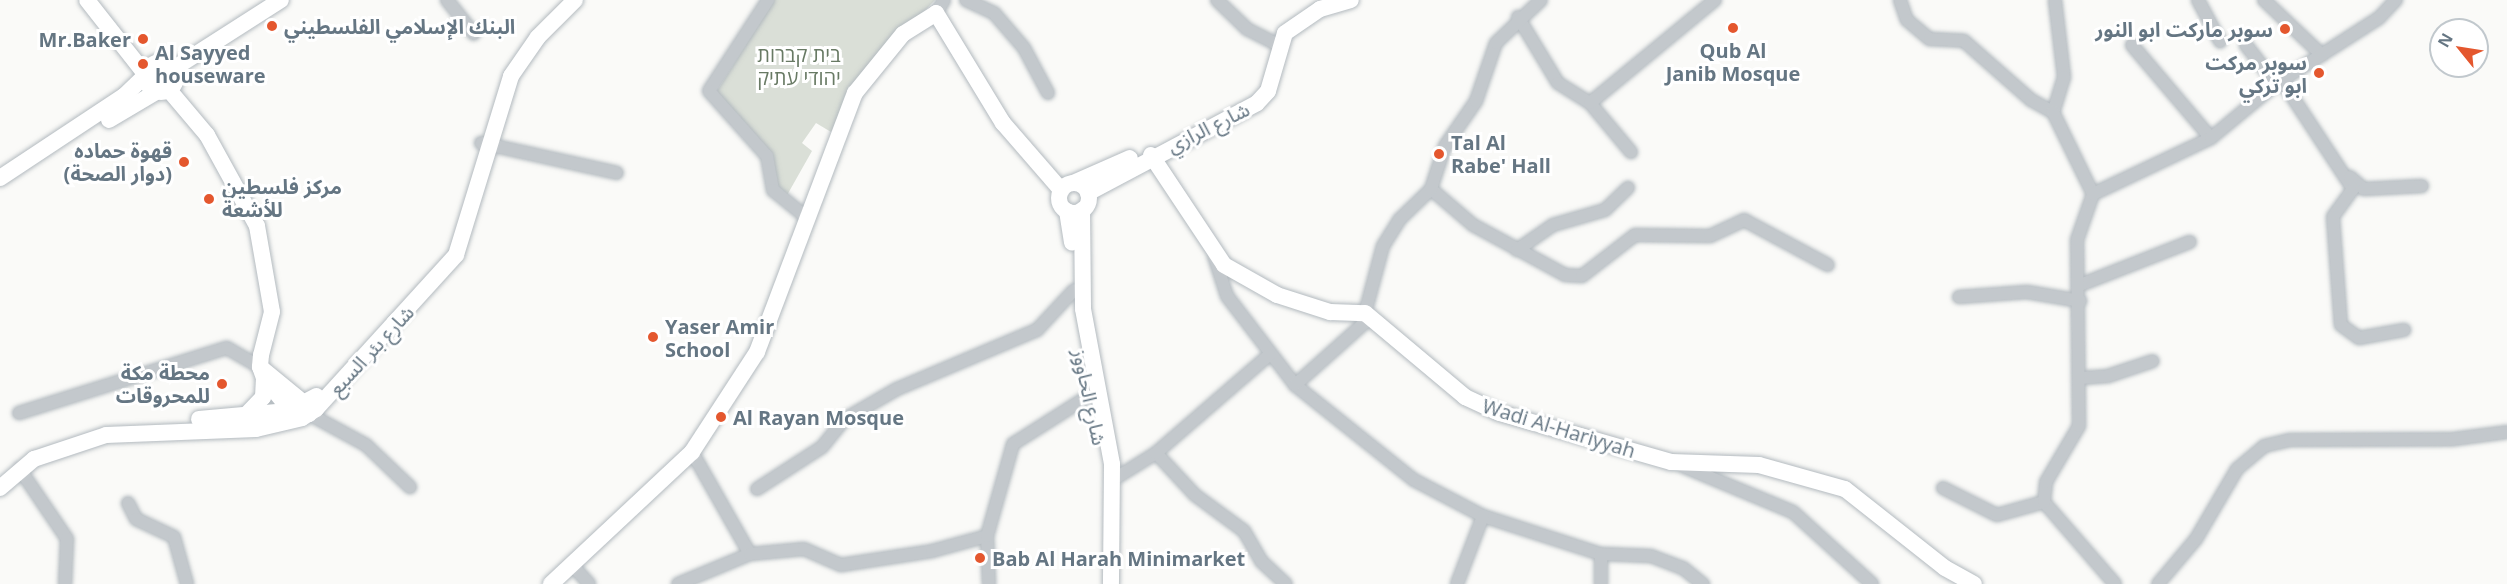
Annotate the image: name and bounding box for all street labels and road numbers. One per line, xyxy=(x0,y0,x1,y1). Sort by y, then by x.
street label: شارع الرازي xyxy=(1163,97,1253,157)
street label: شارع بئر السبع xyxy=(323,300,419,400)
street label: شارع الحاووز xyxy=(1068,347,1112,447)
street label: Wadi Al-Hariyyah xyxy=(1480,393,1638,463)

